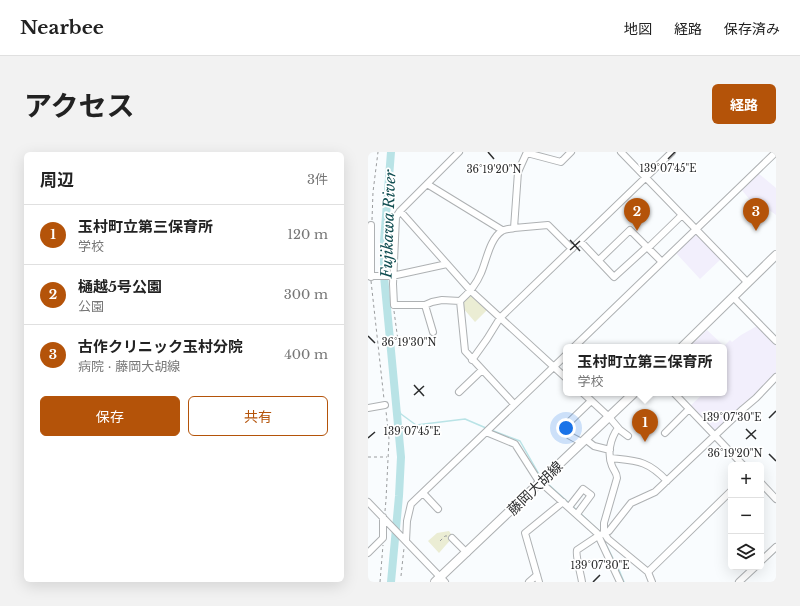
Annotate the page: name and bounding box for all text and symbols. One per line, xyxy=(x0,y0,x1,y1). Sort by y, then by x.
text: Nearbee xyxy=(20,16,104,39)
text: 地図 xyxy=(624,20,652,38)
text: 経路 xyxy=(674,20,702,38)
text: 保存済み xyxy=(724,20,780,38)
button: 経路 xyxy=(712,84,776,124)
text: アクセス xyxy=(24,89,135,124)
text: 139°07'45"E xyxy=(640,162,696,175)
text: 36°19'20"N xyxy=(466,163,522,176)
water label: Fujikawa River xyxy=(377,168,399,279)
text: 周辺 xyxy=(40,170,74,191)
text: 3件 xyxy=(307,171,328,188)
pin: 2 xyxy=(624,198,650,231)
pin: 3 xyxy=(743,198,769,231)
text: 玉村町立第三保育所 xyxy=(78,217,213,236)
text: 1 xyxy=(50,226,56,243)
text: 120 m xyxy=(287,226,328,243)
text: 学校 xyxy=(78,238,104,255)
text: 樋越5号公園 xyxy=(78,277,162,296)
text: 2 xyxy=(49,286,57,303)
text: 300 m xyxy=(284,286,328,303)
text: 公園 xyxy=(78,298,104,315)
text: 36°19'30"N xyxy=(381,336,437,349)
text: 古作クリニック玉村分院 xyxy=(78,337,243,356)
popup xyxy=(563,344,727,396)
text: 3 xyxy=(49,346,57,363)
text: 400 m xyxy=(284,346,328,363)
text: 玉村町立第三保育所 xyxy=(577,352,713,371)
text: 病院 · 藤岡大胡線 xyxy=(78,358,180,375)
text: 学校 xyxy=(577,373,604,390)
button: 保存 xyxy=(40,396,180,436)
button: 共有 xyxy=(188,396,328,436)
pin: 1 xyxy=(632,409,658,442)
text: 139°07'30"E xyxy=(702,411,762,424)
your location xyxy=(556,418,576,438)
text: 139°07'45"E xyxy=(384,425,440,438)
text: 36°19'20"N xyxy=(707,447,763,460)
street label: 藤岡大胡線 xyxy=(504,457,566,519)
map controls xyxy=(728,462,764,570)
button: + xyxy=(728,462,764,498)
button: − xyxy=(728,498,764,534)
button: layers xyxy=(728,534,764,570)
text: 139°07'30"E xyxy=(570,559,630,572)

